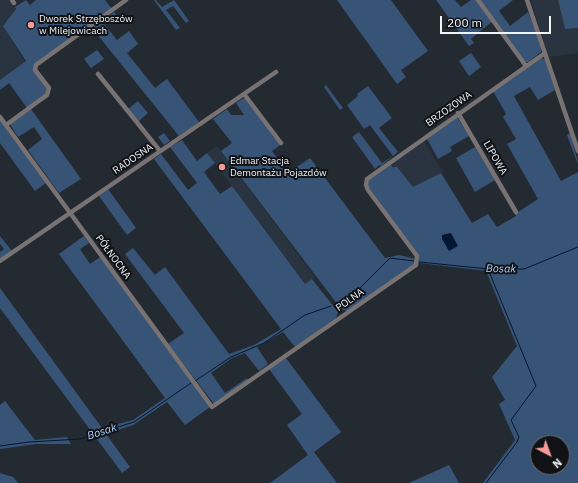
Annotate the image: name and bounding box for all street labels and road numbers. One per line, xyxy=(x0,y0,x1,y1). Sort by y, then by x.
street label: BRZOZOWA xyxy=(424,89,474,129)
street label: LIPOWA xyxy=(480,139,510,177)
street label: RADOSNA xyxy=(111,141,155,177)
street label: PÓŁNOCNA xyxy=(93,232,133,282)
street label: POLNA xyxy=(334,286,366,314)

